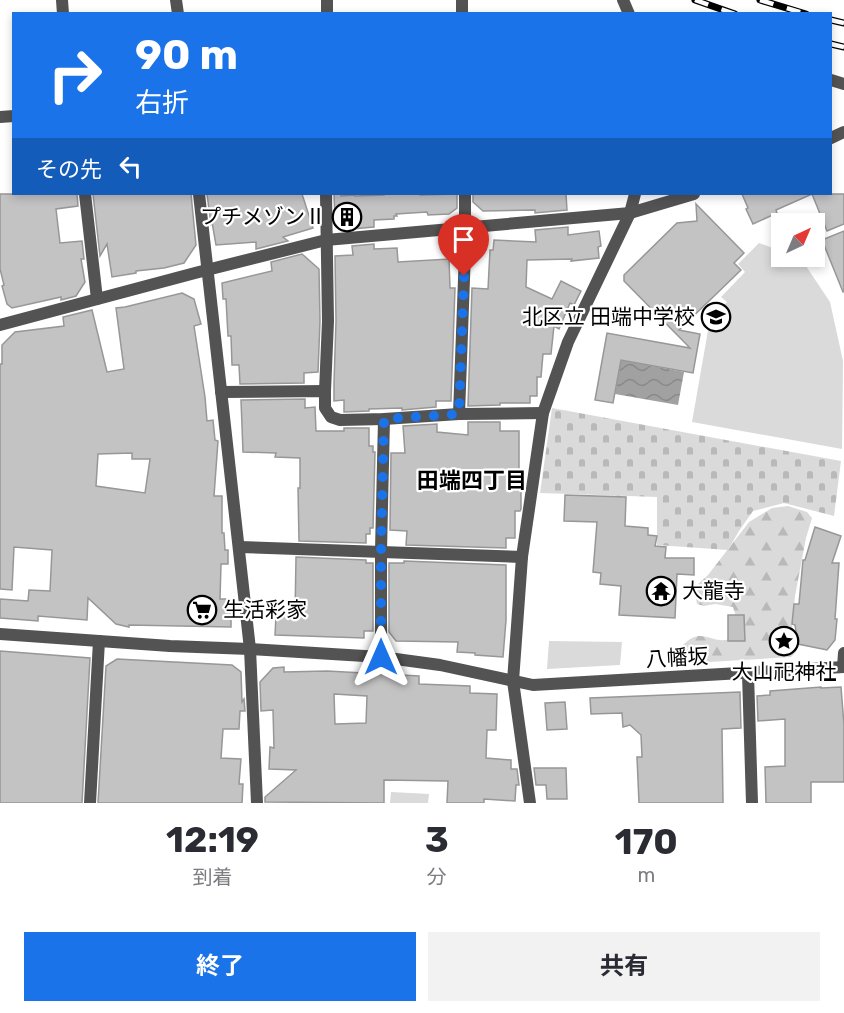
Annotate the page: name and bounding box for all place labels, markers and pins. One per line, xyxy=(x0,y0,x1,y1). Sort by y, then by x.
building icon: プチメゾンⅡ xyxy=(331,201,363,233)
place label: プチメゾンⅡ xyxy=(200,204,326,229)
pin xyxy=(438,214,489,276)
school or university icon: 北区立 田端中学校 xyxy=(700,301,732,333)
place label: 北区立 田端中学校 xyxy=(522,304,695,329)
temple icon: 大龍寺 xyxy=(645,575,677,607)
place label: 大龍寺 xyxy=(682,578,745,603)
supermarket icon: 生活彩家 xyxy=(186,594,218,626)
place label: 生活彩家 xyxy=(223,597,307,622)
place icon: 大山祀神社 xyxy=(768,625,800,657)
place label: 大山祀神社 xyxy=(732,659,837,684)

